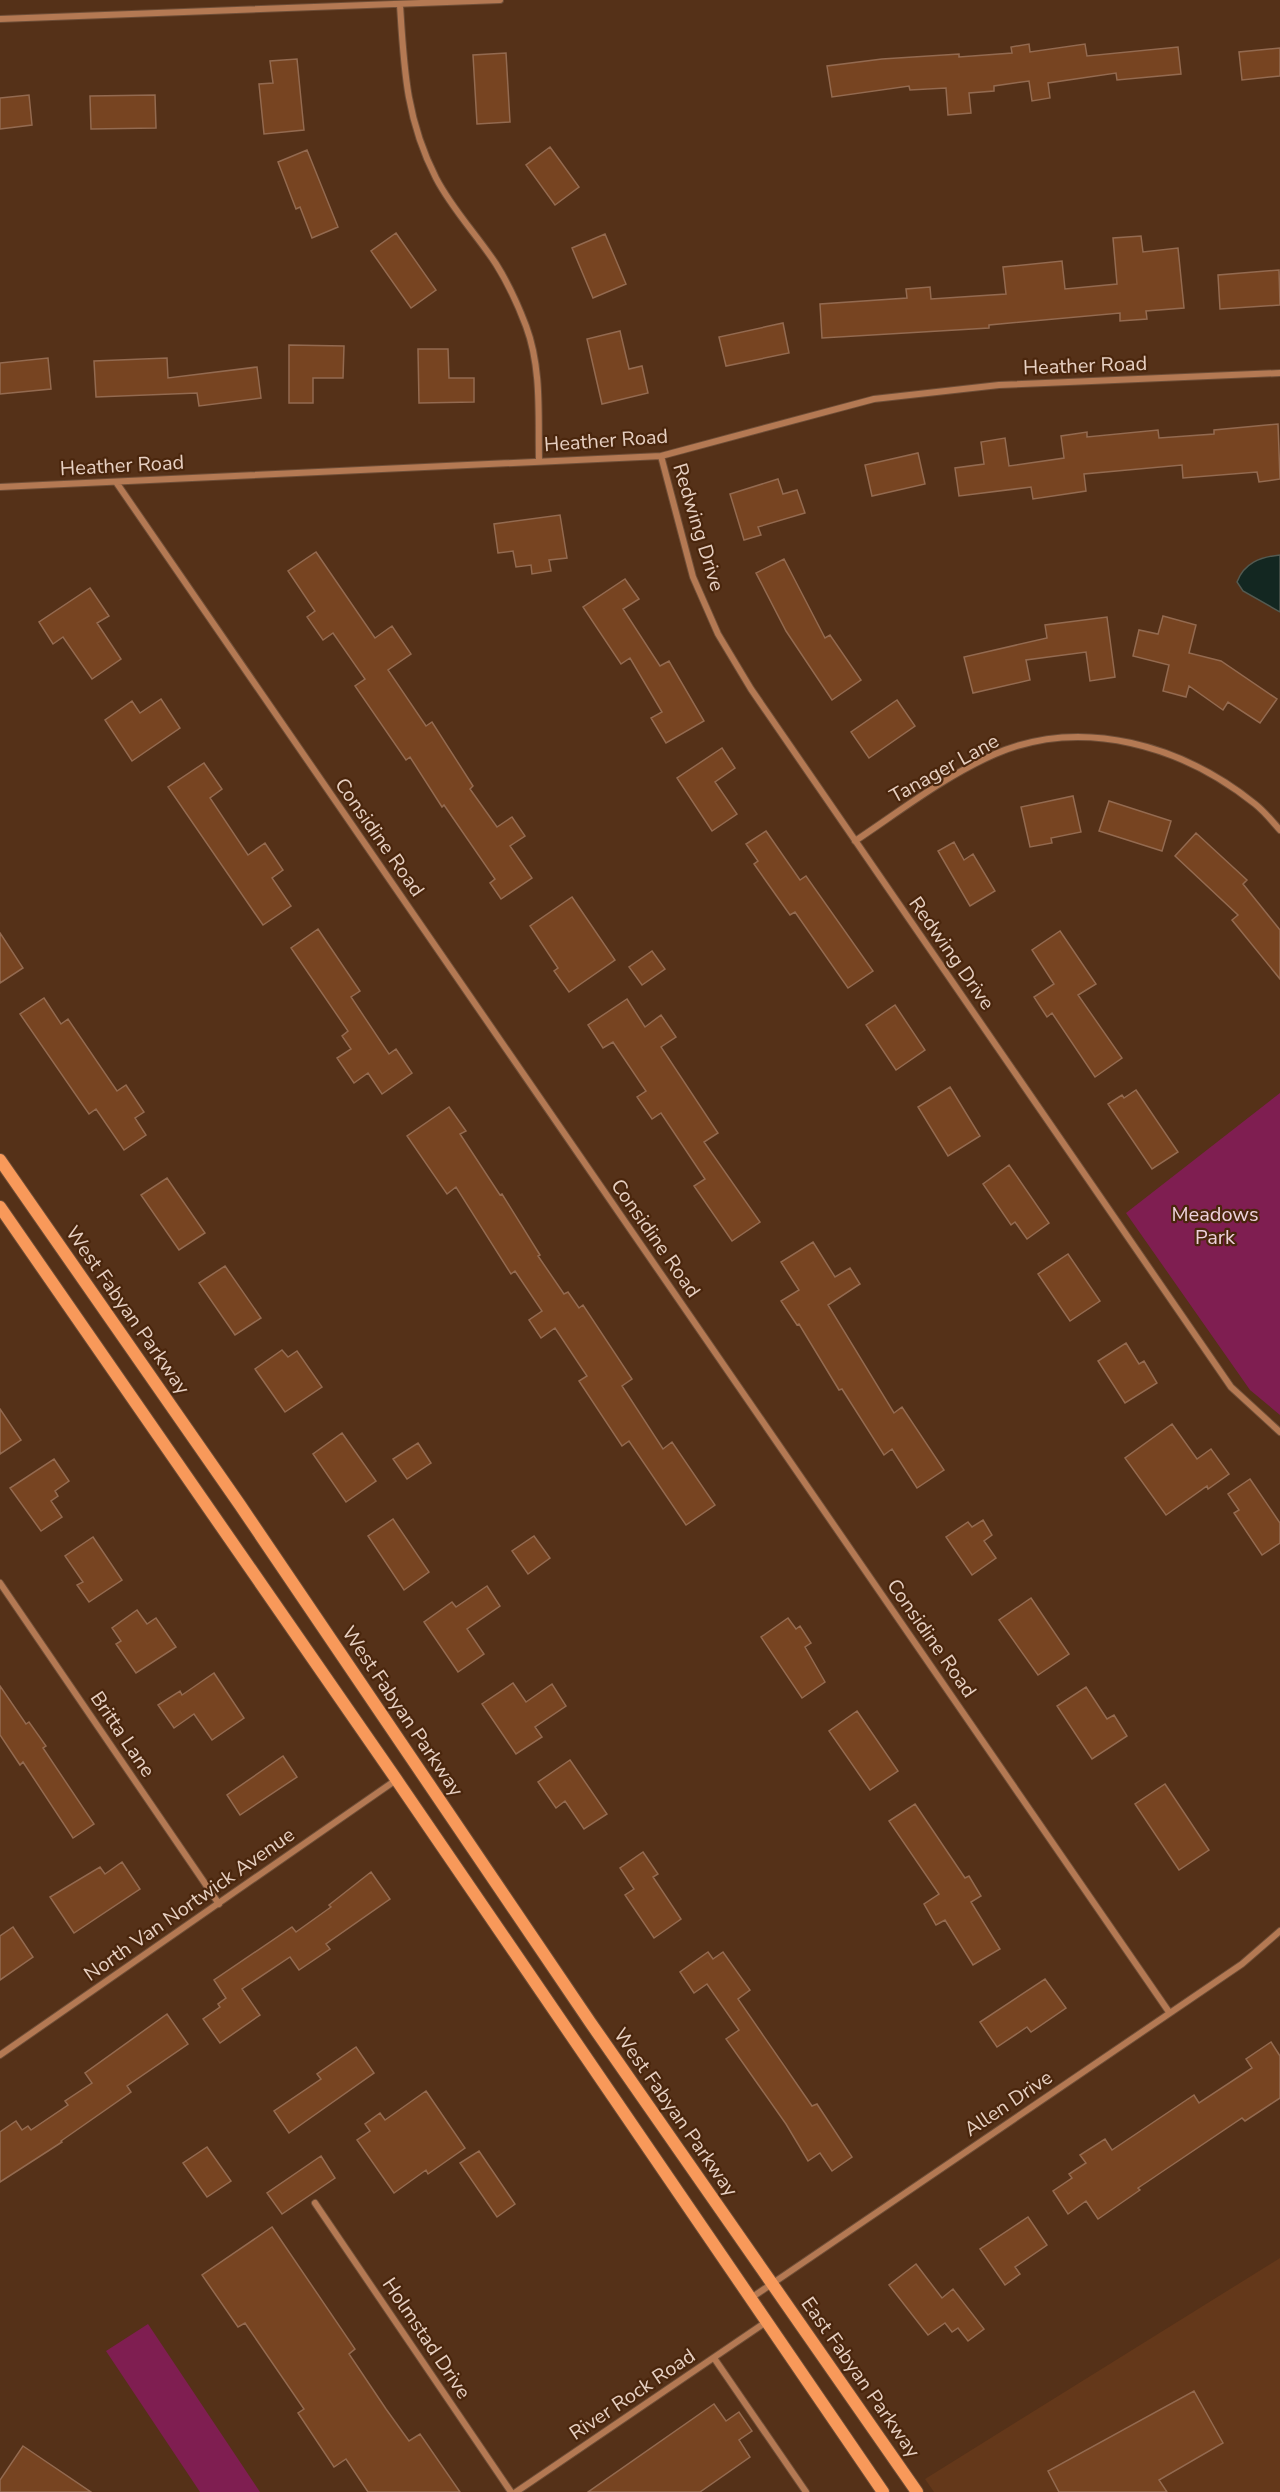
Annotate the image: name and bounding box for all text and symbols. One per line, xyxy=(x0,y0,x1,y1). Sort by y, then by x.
street label: Heather Road xyxy=(1022,350,1148,381)
street label: Heather Road xyxy=(543,423,669,458)
street label: Heather Road xyxy=(59,449,185,482)
street label: Redwing Drive xyxy=(666,460,731,594)
street label: Tanager Lane xyxy=(885,727,1004,810)
street label: Considine Road xyxy=(329,772,431,902)
street label: Redwing Drive xyxy=(903,891,1001,1015)
street label: Considine Road xyxy=(605,1173,707,1303)
park label: Meadows Park xyxy=(1171,1201,1259,1251)
street label: West Fabyan Parkway xyxy=(59,1221,196,1401)
street label: Considine Road xyxy=(881,1573,983,1703)
street label: West Fabyan Parkway xyxy=(335,1621,470,1802)
street label: Britta Lane xyxy=(84,1686,161,1783)
street label: North Van Nortwick Avenue xyxy=(79,1821,300,1988)
street label: West Fabyan Parkway xyxy=(607,2023,744,2203)
street label: Allen Drive xyxy=(959,2064,1058,2143)
street label: Holmstad Drive xyxy=(376,2272,477,2404)
street label: East Fabyan Parkway xyxy=(795,2291,927,2464)
street label: River Rock Road xyxy=(564,2342,700,2447)

